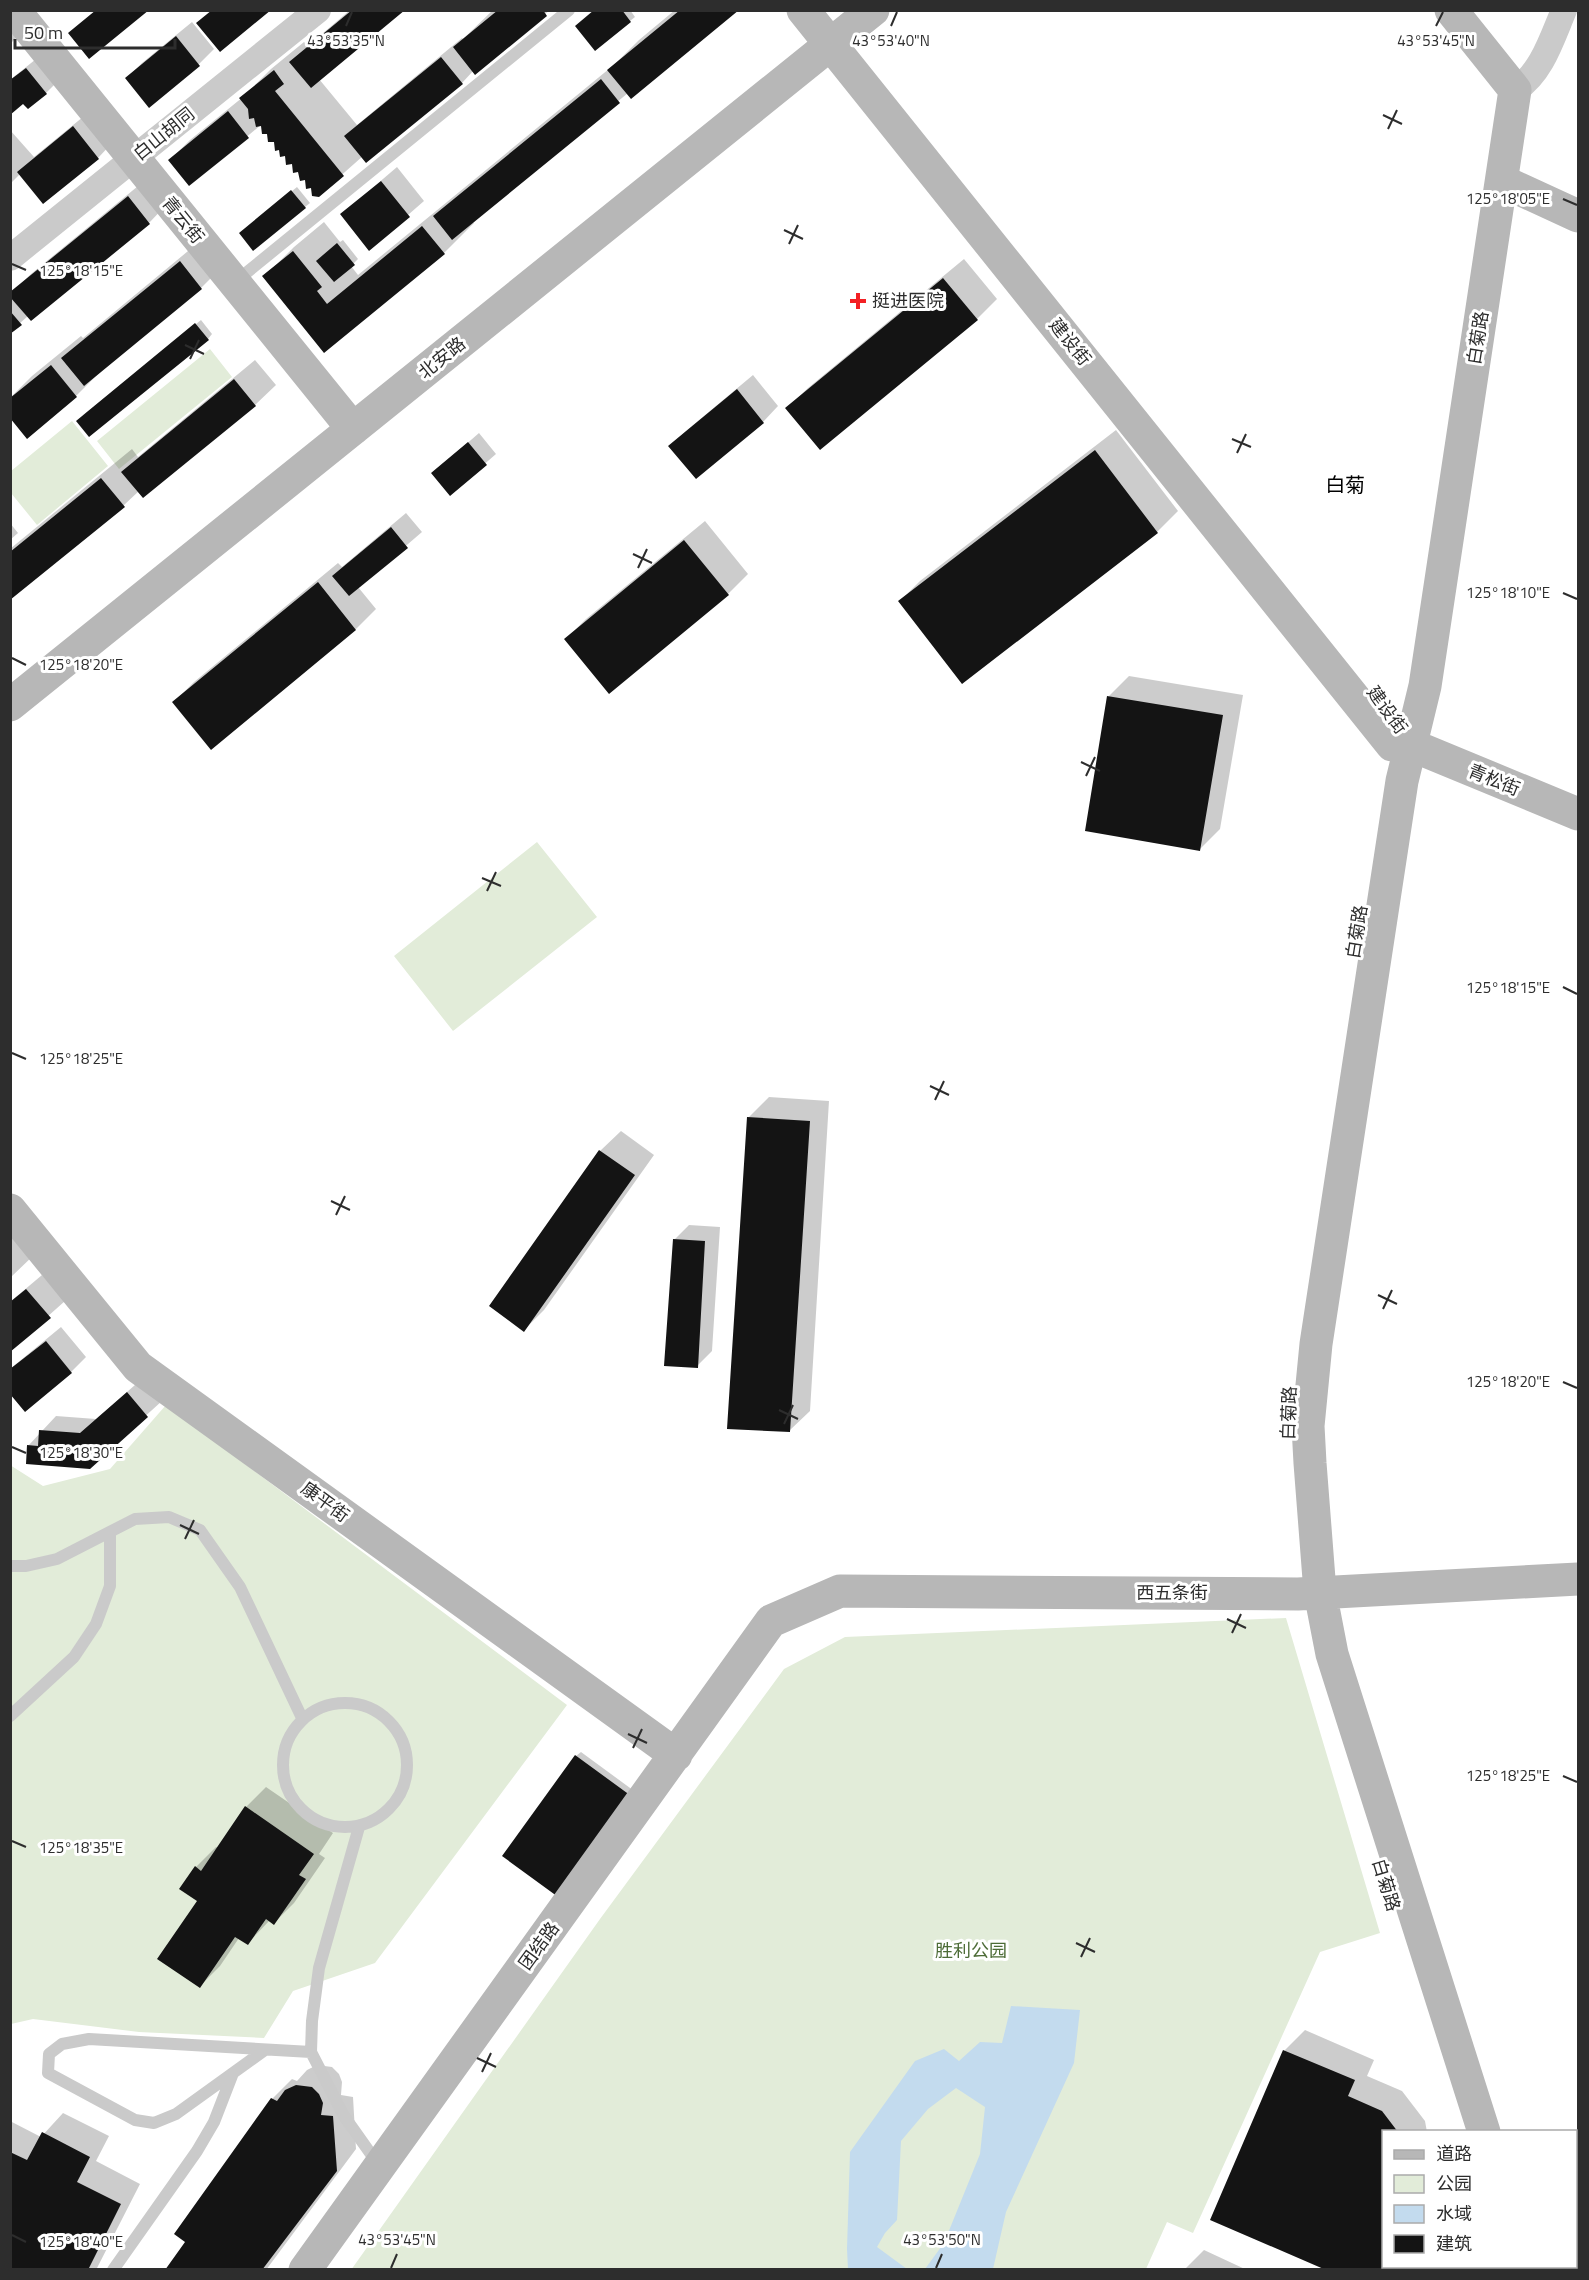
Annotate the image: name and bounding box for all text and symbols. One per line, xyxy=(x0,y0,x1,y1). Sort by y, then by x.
scale bar xyxy=(15,12,176,50)
text: 50 m xyxy=(24,19,63,46)
text: 43°53'35"N xyxy=(307,29,385,52)
text: 43°53'40"N xyxy=(852,29,930,52)
text: 43°53'45"N xyxy=(1397,29,1475,52)
street label: 白山胡同 xyxy=(127,100,200,167)
text: 125°18'05"E xyxy=(1466,187,1550,210)
street label: 青云街 xyxy=(156,190,211,249)
text: 125°18'15"E xyxy=(39,259,123,282)
place label: 挺进医院 xyxy=(872,287,944,314)
marker: 挺进医院 xyxy=(849,292,867,310)
street label: 白菊路 xyxy=(1460,309,1495,367)
street label: 建设街 xyxy=(1043,312,1098,371)
street label: 北安路 xyxy=(412,330,471,385)
district label: 白菊 xyxy=(1325,469,1365,500)
text: 125°18'10"E xyxy=(1466,581,1550,604)
text: 125°18'20"E xyxy=(39,653,123,676)
street label: 建设街 xyxy=(1361,680,1414,739)
street label: 青松街 xyxy=(1464,757,1524,802)
street label: 白菊路 xyxy=(1339,903,1374,961)
text: 125°18'15"E xyxy=(1466,976,1550,999)
text: 125°18'25"E xyxy=(39,1047,123,1070)
text: 125°18'20"E xyxy=(1466,1370,1550,1393)
street label: 白菊路 xyxy=(1274,1386,1303,1440)
text: 125°18'30"E xyxy=(39,1441,123,1464)
street label: 康平街 xyxy=(296,1475,355,1528)
street label: 西五条街 xyxy=(1136,1579,1208,1606)
text: 125°18'25"E xyxy=(1466,1764,1550,1787)
text: 125°18'35"E xyxy=(39,1836,123,1859)
street label: 白菊路 xyxy=(1366,1855,1407,1915)
street label: 团结路 xyxy=(512,1916,565,1975)
park label: 胜利公园 xyxy=(935,1937,1007,1964)
legend xyxy=(1382,2130,1577,2268)
text: 道路 xyxy=(1436,2140,1472,2167)
text: 公园 xyxy=(1436,2170,1472,2197)
text: 水域 xyxy=(1436,2200,1472,2227)
text: 43°53'45"N xyxy=(358,2228,436,2251)
text: 43°53'50"N xyxy=(903,2228,981,2251)
text: 125°18'40"E xyxy=(39,2230,123,2253)
text: 建筑 xyxy=(1436,2230,1472,2257)

